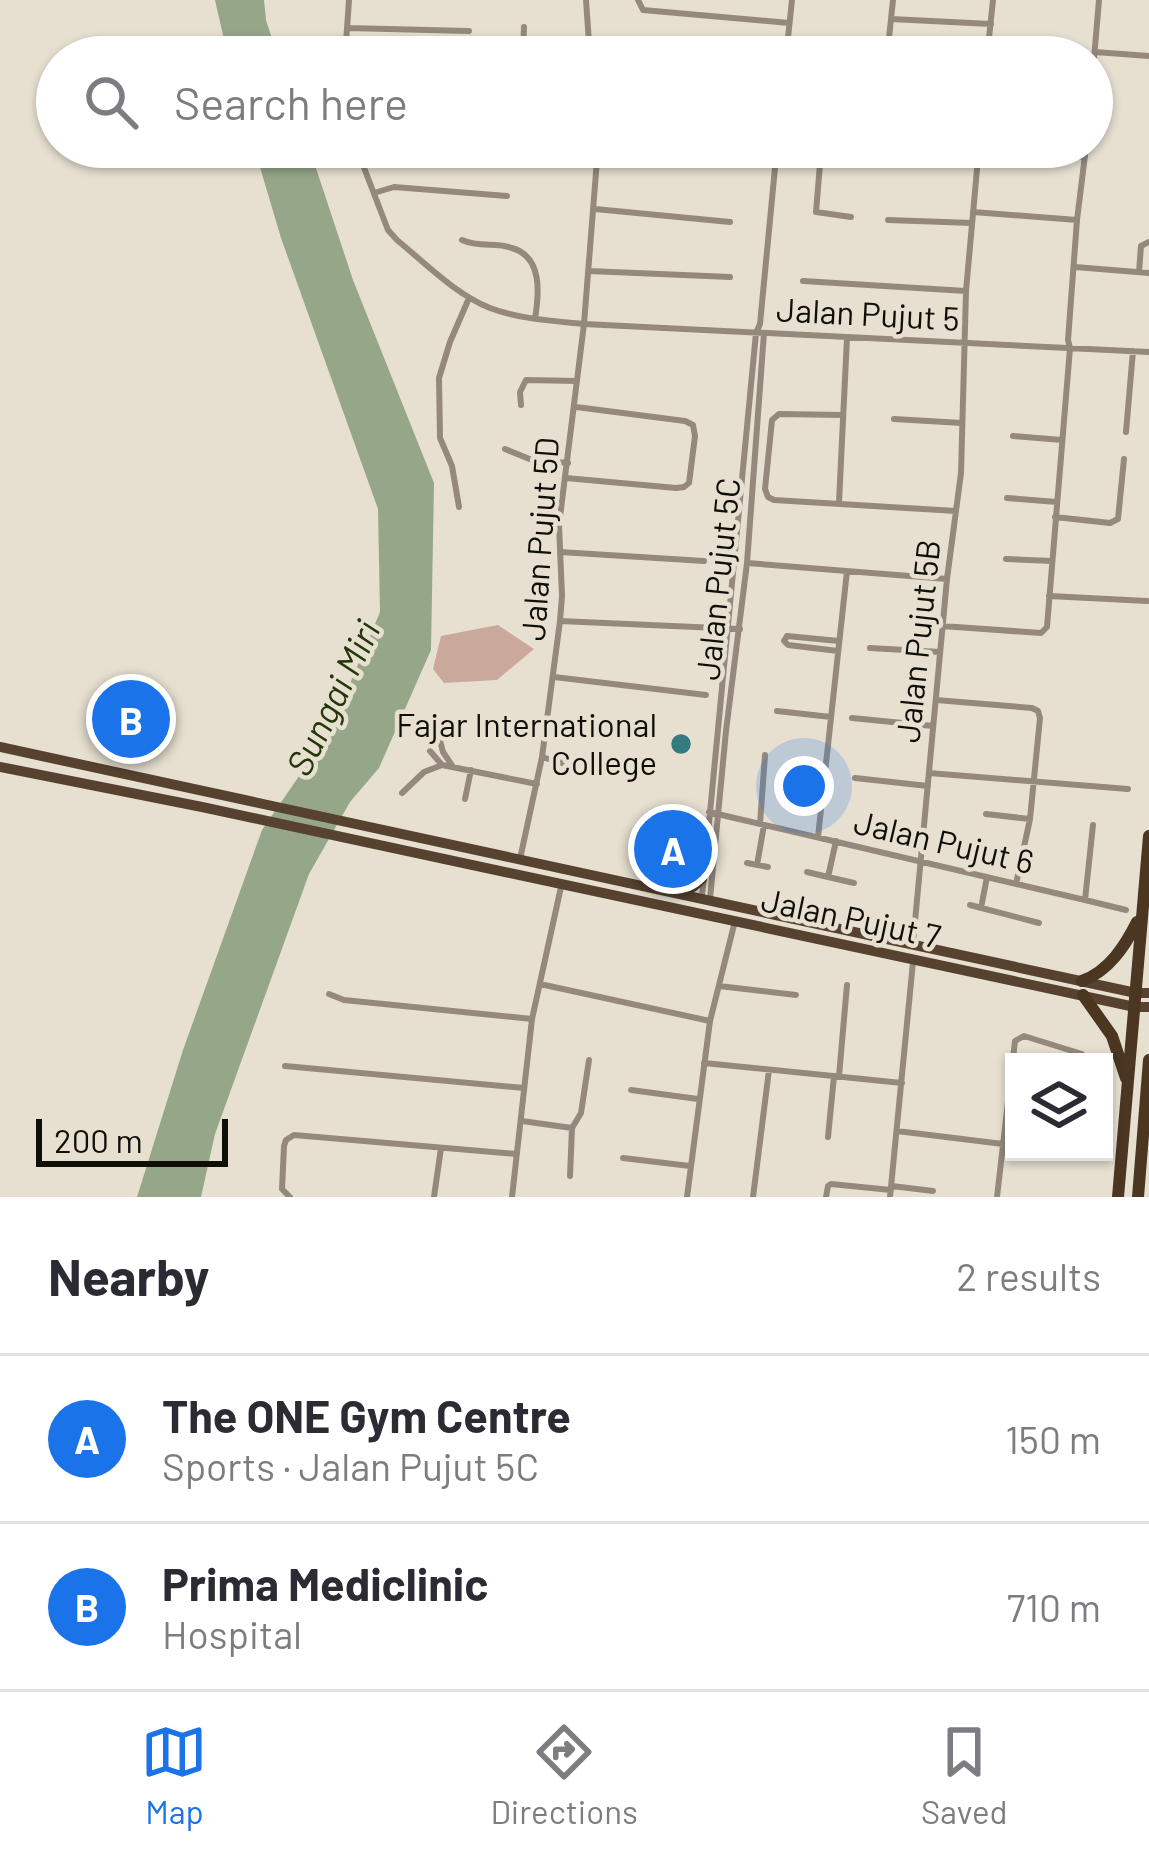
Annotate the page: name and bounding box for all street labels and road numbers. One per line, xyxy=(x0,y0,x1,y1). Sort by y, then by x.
street label: Jalan Pujut 5 xyxy=(775,288,961,338)
street label: Jalan Pujut 5D xyxy=(512,436,566,642)
street label: Jalan Pujut 5C xyxy=(686,476,748,682)
street label: Jalan Pujut 5B xyxy=(886,537,948,744)
street label: Jalan Pujut 6 xyxy=(850,801,1038,881)
street label: Jalan Pujut 7 xyxy=(758,879,944,956)

